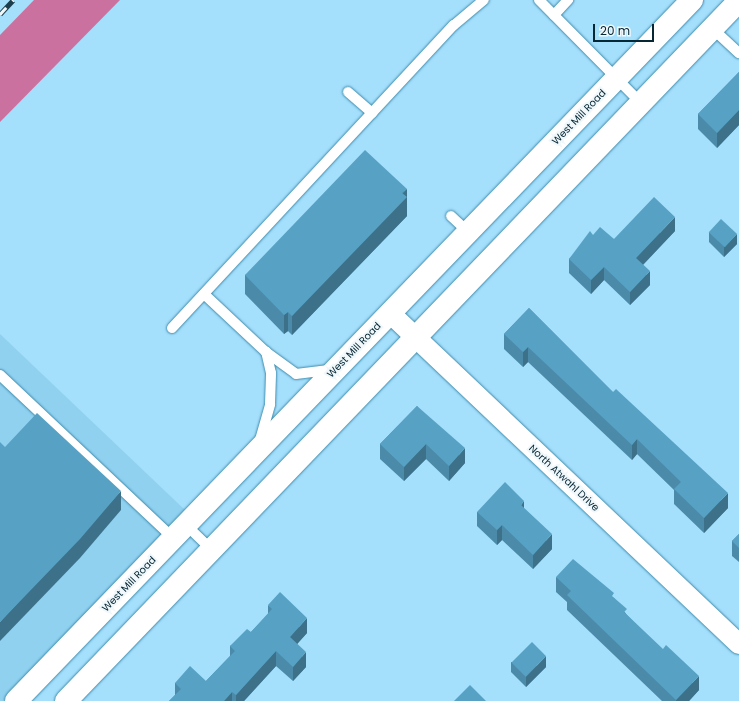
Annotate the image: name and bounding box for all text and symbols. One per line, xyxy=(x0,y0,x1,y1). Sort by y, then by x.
scale bar xyxy=(595,16,656,42)
text: 20 m xyxy=(600,22,630,39)
street label: West Mill Road xyxy=(550,87,608,147)
street label: West Mill Road xyxy=(325,320,383,380)
street label: North Atwahl Drive xyxy=(526,442,602,514)
street label: West Mill Road xyxy=(100,554,158,614)

